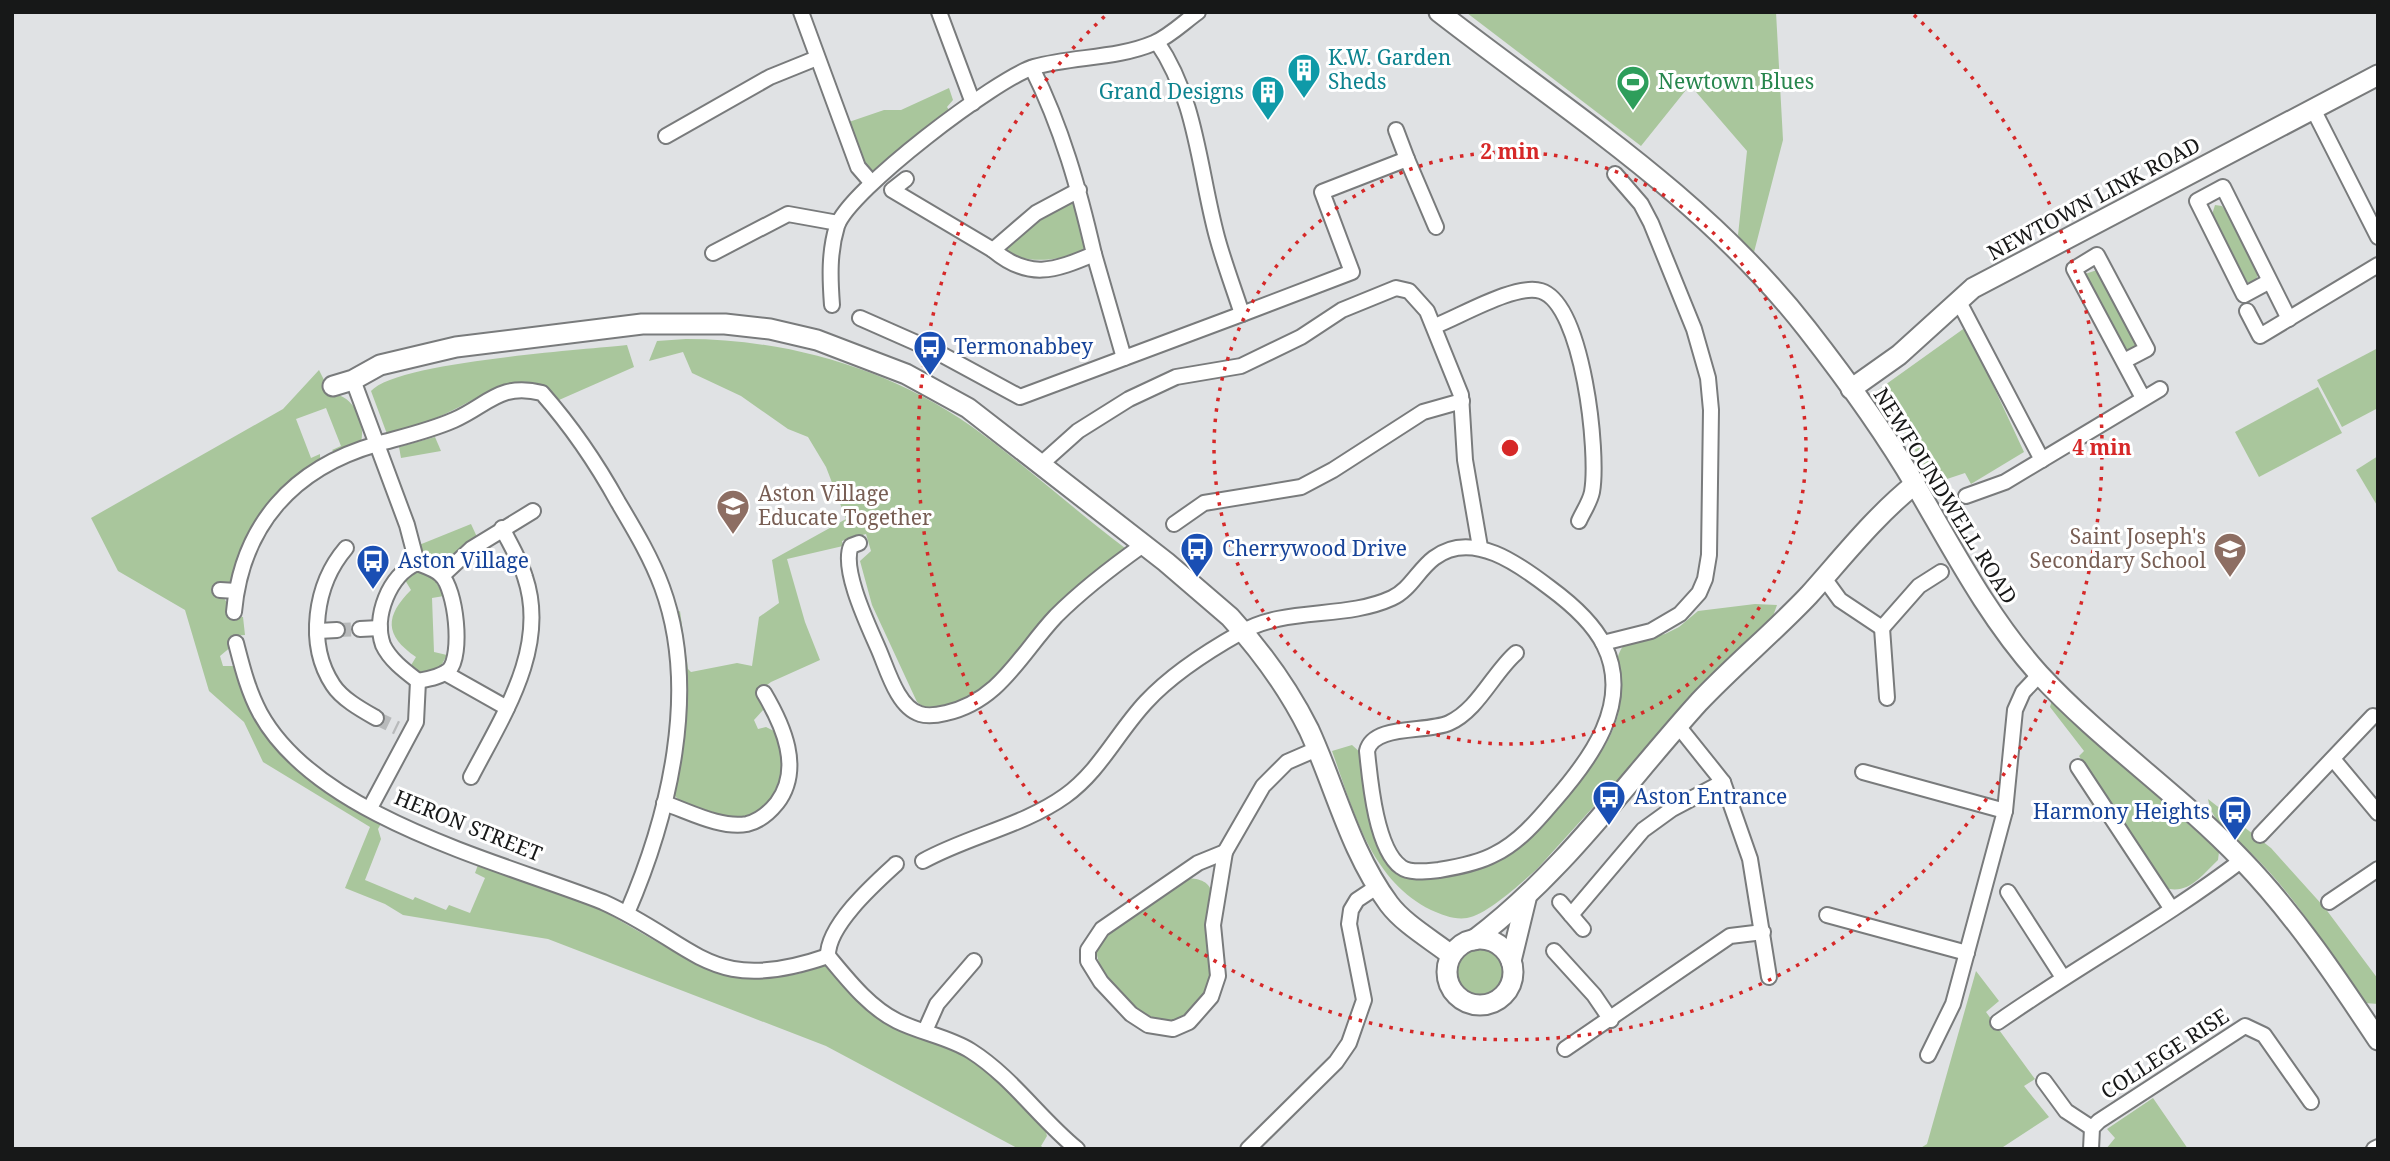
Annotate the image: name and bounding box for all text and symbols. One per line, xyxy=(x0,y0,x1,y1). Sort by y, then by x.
place label: K.W. Garden Sheds xyxy=(1328,43,1451,95)
building icon: K.W. Garden Sheds xyxy=(1285,51,1323,100)
sports icon: Newtown Blues xyxy=(1614,63,1652,112)
place label: Newtown Blues xyxy=(1658,67,1814,95)
building icon: Grand Designs xyxy=(1249,73,1287,122)
place label: Grand Designs xyxy=(1099,77,1244,105)
street label: NEWTOWN LINK ROAD xyxy=(1982,130,2205,266)
text: 2 min xyxy=(1480,137,1540,165)
bus stop icon: Termonabbey xyxy=(911,328,949,377)
place label: Termonabbey xyxy=(954,332,1093,360)
street label: NEWFOUNDWELL ROAD xyxy=(1868,382,2024,609)
text: 4 min xyxy=(2072,433,2132,461)
centre of rings xyxy=(1498,436,1522,460)
place label: Aston Village Educate Together xyxy=(758,479,932,531)
school or university icon: Aston Village Educate Together xyxy=(714,487,752,536)
place label: Saint Joseph's Secondary School xyxy=(2030,522,2206,574)
bus stop icon: Cherrywood Drive xyxy=(1178,530,1216,579)
school or university icon: Saint Joseph's Secondary School xyxy=(2211,530,2249,579)
place label: Cherrywood Drive xyxy=(1222,534,1407,562)
bus stop icon: Aston Village xyxy=(354,542,392,591)
place label: Aston Village xyxy=(398,546,529,574)
bus stop icon: Aston Entrance xyxy=(1590,778,1628,827)
place label: Aston Entrance xyxy=(1634,782,1787,810)
street label: HERON STREET xyxy=(390,783,546,867)
bus stop icon: Harmony Heights xyxy=(2216,793,2254,842)
place label: Harmony Heights xyxy=(2033,797,2210,825)
street label: COLLEGE RISE xyxy=(2095,1001,2234,1105)

